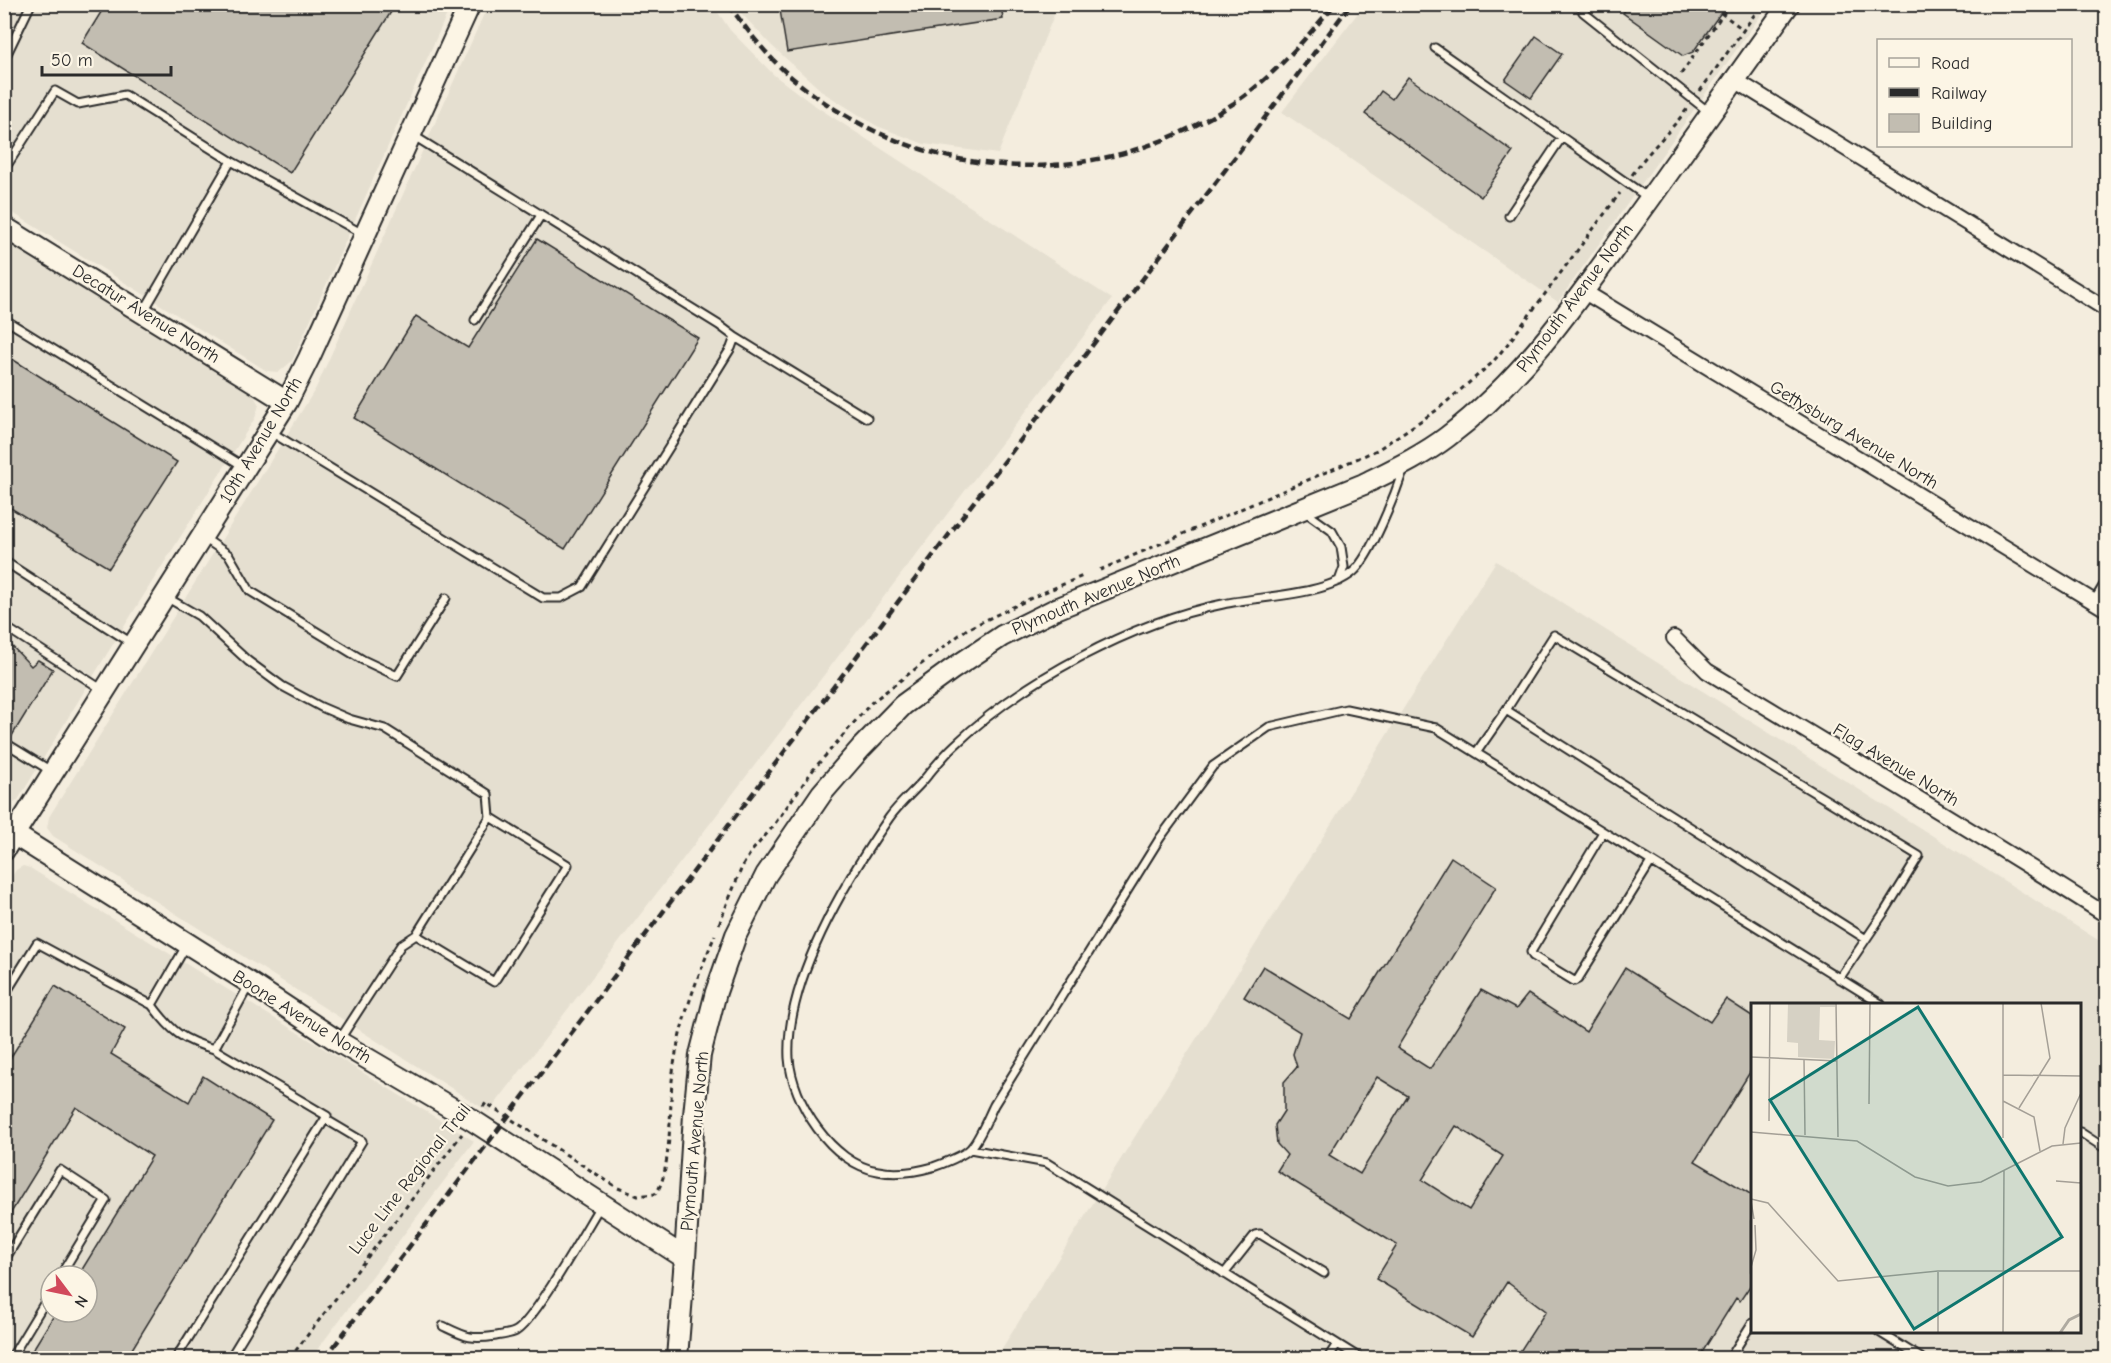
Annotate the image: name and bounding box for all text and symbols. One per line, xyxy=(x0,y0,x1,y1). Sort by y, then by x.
scale bar xyxy=(42,39,171,77)
legend xyxy=(1877,39,2072,147)
text: 50 m xyxy=(51,50,93,71)
text: Road xyxy=(1931,53,1970,74)
text: Railway xyxy=(1931,83,1988,104)
text: Building xyxy=(1931,113,1993,134)
street label: Plymouth Avenue North xyxy=(1512,220,1638,376)
street label: Decatur Avenue North xyxy=(68,260,224,368)
street label: 10th Avenue North xyxy=(215,373,307,507)
street label: Gettysburg Avenue North xyxy=(1766,376,1942,494)
street label: Plymouth Avenue North xyxy=(1009,550,1183,640)
street label: Flag Avenue North xyxy=(1829,719,1963,811)
street label: Boone Avenue North xyxy=(229,966,375,1068)
inset map xyxy=(1751,1003,2081,1333)
street label: Plymouth Avenue North xyxy=(677,1050,713,1232)
street label: Luce Line Regional Trail xyxy=(345,1100,475,1258)
north arrow xyxy=(39,1264,99,1324)
text: N xyxy=(70,1292,91,1311)

